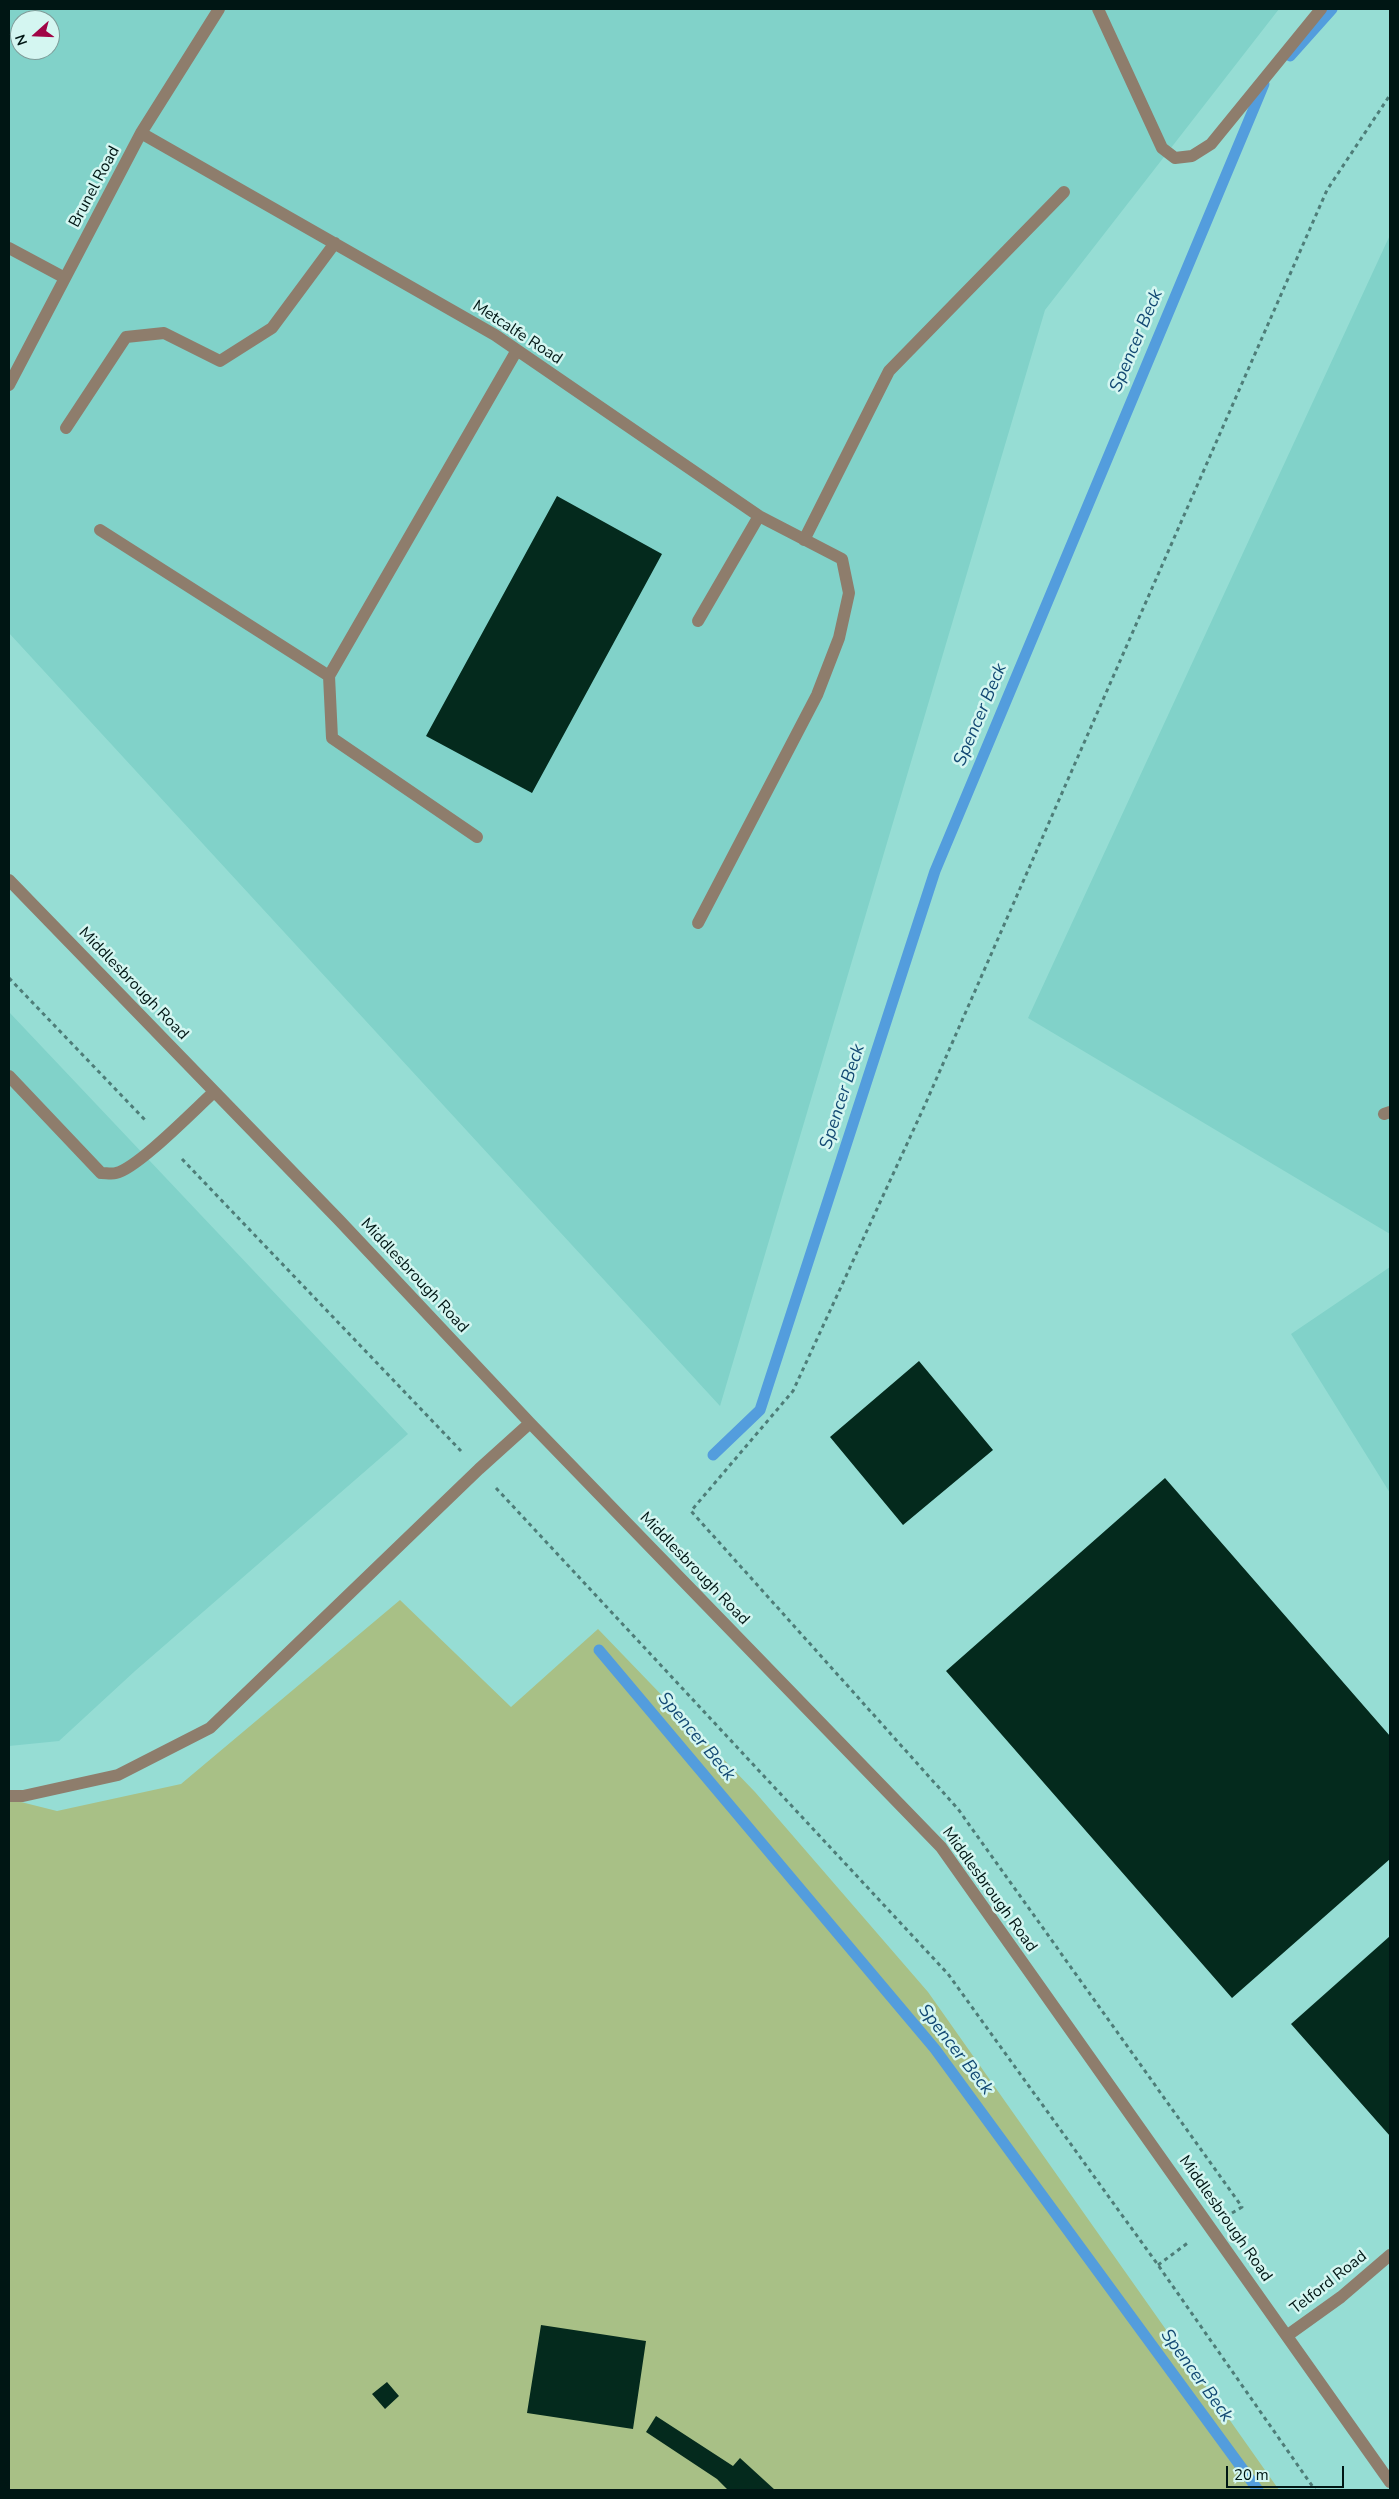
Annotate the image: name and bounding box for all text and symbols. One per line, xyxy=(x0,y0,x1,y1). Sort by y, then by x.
north arrow xyxy=(10,10,60,60)
text: N xyxy=(11,32,32,48)
street label: Brunel Road xyxy=(66,143,124,231)
water label: Spencer Beck xyxy=(1106,287,1168,395)
street label: Metcalfe Road xyxy=(469,297,565,369)
water label: Spencer Beck xyxy=(950,661,1012,769)
street label: Middlesbrough Road xyxy=(74,924,192,1044)
water label: Spencer Beck xyxy=(816,1042,870,1152)
street label: Middlesbrough Road xyxy=(356,1215,472,1337)
street label: Middlesbrough Road xyxy=(635,1509,753,1629)
water label: Spencer Beck xyxy=(653,1688,739,1786)
street label: Middlesbrough Road xyxy=(937,1824,1041,1956)
water label: Spencer Beck xyxy=(913,2000,997,2100)
street label: Middlesbrough Road xyxy=(1174,2152,1276,2286)
street label: Telford Road xyxy=(1287,2247,1371,2319)
water label: Spencer Beck xyxy=(1155,2325,1237,2427)
scale bar xyxy=(1229,2456,1346,2488)
text: 20 m xyxy=(1234,2465,1269,2485)

